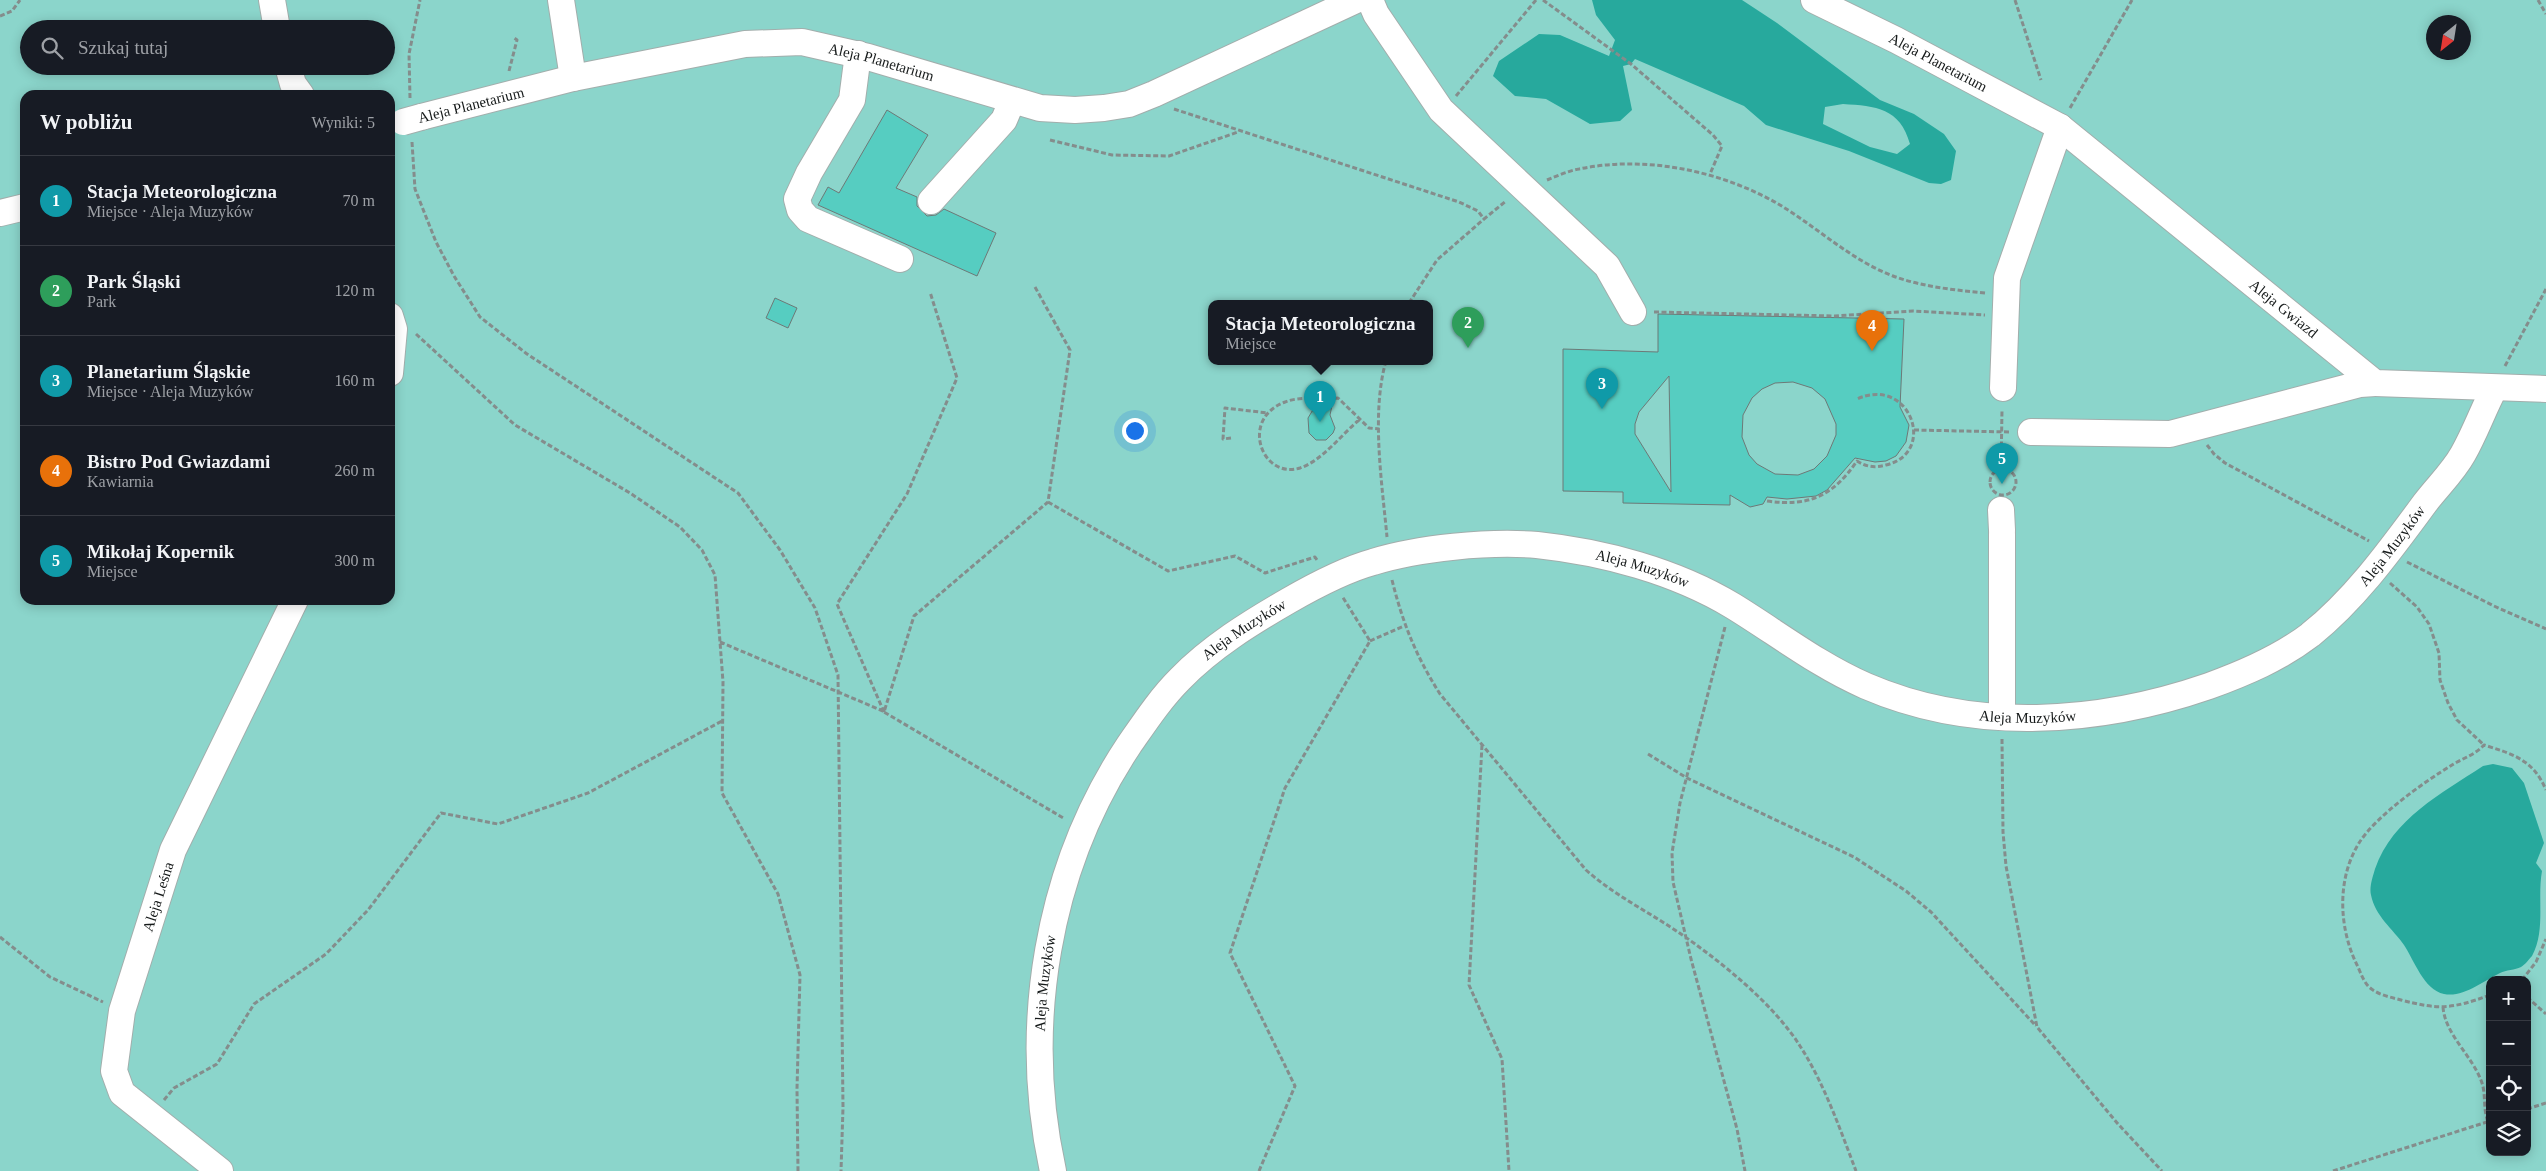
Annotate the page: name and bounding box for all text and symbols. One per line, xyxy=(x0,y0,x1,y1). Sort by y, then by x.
north arrow xyxy=(2426,15,2471,60)
search box xyxy=(20,20,395,75)
street label: Aleja Planetarium xyxy=(1887,30,1990,95)
icon: search xyxy=(38,34,66,62)
text: Szukaj tutaj xyxy=(78,37,168,58)
street label: Aleja Planetarium xyxy=(827,40,936,84)
street label: Aleja Planetarium xyxy=(416,84,526,126)
text: W pobliżu xyxy=(40,110,132,134)
text: Wyniki: 5 xyxy=(312,114,375,131)
text: Stacja Meteorologiczna xyxy=(87,181,277,202)
text: 1 xyxy=(52,192,60,209)
text: 70 m xyxy=(343,192,375,209)
text: Miejsce · Aleja Muzyków xyxy=(87,203,254,220)
text: Park Śląski xyxy=(87,271,180,292)
street label: Aleja Gwiazd xyxy=(2246,276,2321,341)
text: 2 xyxy=(52,282,60,299)
text: 120 m xyxy=(335,282,375,299)
text: Park xyxy=(87,293,116,310)
popup xyxy=(1208,300,1433,365)
pin: 2 xyxy=(1452,307,1484,348)
pin: 4 xyxy=(1856,310,1888,351)
text: Stacja Meteorologiczna xyxy=(1225,313,1416,334)
text: Miejsce xyxy=(1225,335,1276,352)
text: Planetarium Śląskie xyxy=(87,361,250,382)
pin: 3 xyxy=(1586,368,1618,409)
text: 3 xyxy=(52,372,60,389)
text: 160 m xyxy=(335,372,375,389)
pin: 1 xyxy=(1304,381,1336,422)
text: Miejsce · Aleja Muzyków xyxy=(87,383,254,400)
your location xyxy=(1122,418,1148,444)
pin: 5 xyxy=(1986,443,2018,484)
text: Bistro Pod Gwiazdami xyxy=(87,451,270,472)
text: 4 xyxy=(52,462,60,479)
text: 260 m xyxy=(335,462,375,479)
text: Kawiarnia xyxy=(87,473,154,490)
street label: Aleja Muzyków xyxy=(2356,503,2428,589)
text: Mikołaj Kopernik xyxy=(87,541,234,562)
street label: Aleja Muzyków xyxy=(1594,546,1692,591)
text: 5 xyxy=(52,552,60,569)
text: 300 m xyxy=(335,552,375,569)
text: Miejsce xyxy=(87,563,138,580)
street label: Aleja Muzyków xyxy=(1199,596,1289,663)
street label: Aleja Muzyków xyxy=(1978,707,2077,726)
street label: Aleja Leśna xyxy=(140,860,177,934)
street label: Aleja Muzyków xyxy=(1032,933,1059,1032)
map controls xyxy=(2486,976,2531,1156)
button: + xyxy=(2486,976,2531,1021)
button: − xyxy=(2486,1021,2531,1066)
button: locate xyxy=(2486,1066,2531,1111)
button: layers xyxy=(2486,1111,2531,1156)

